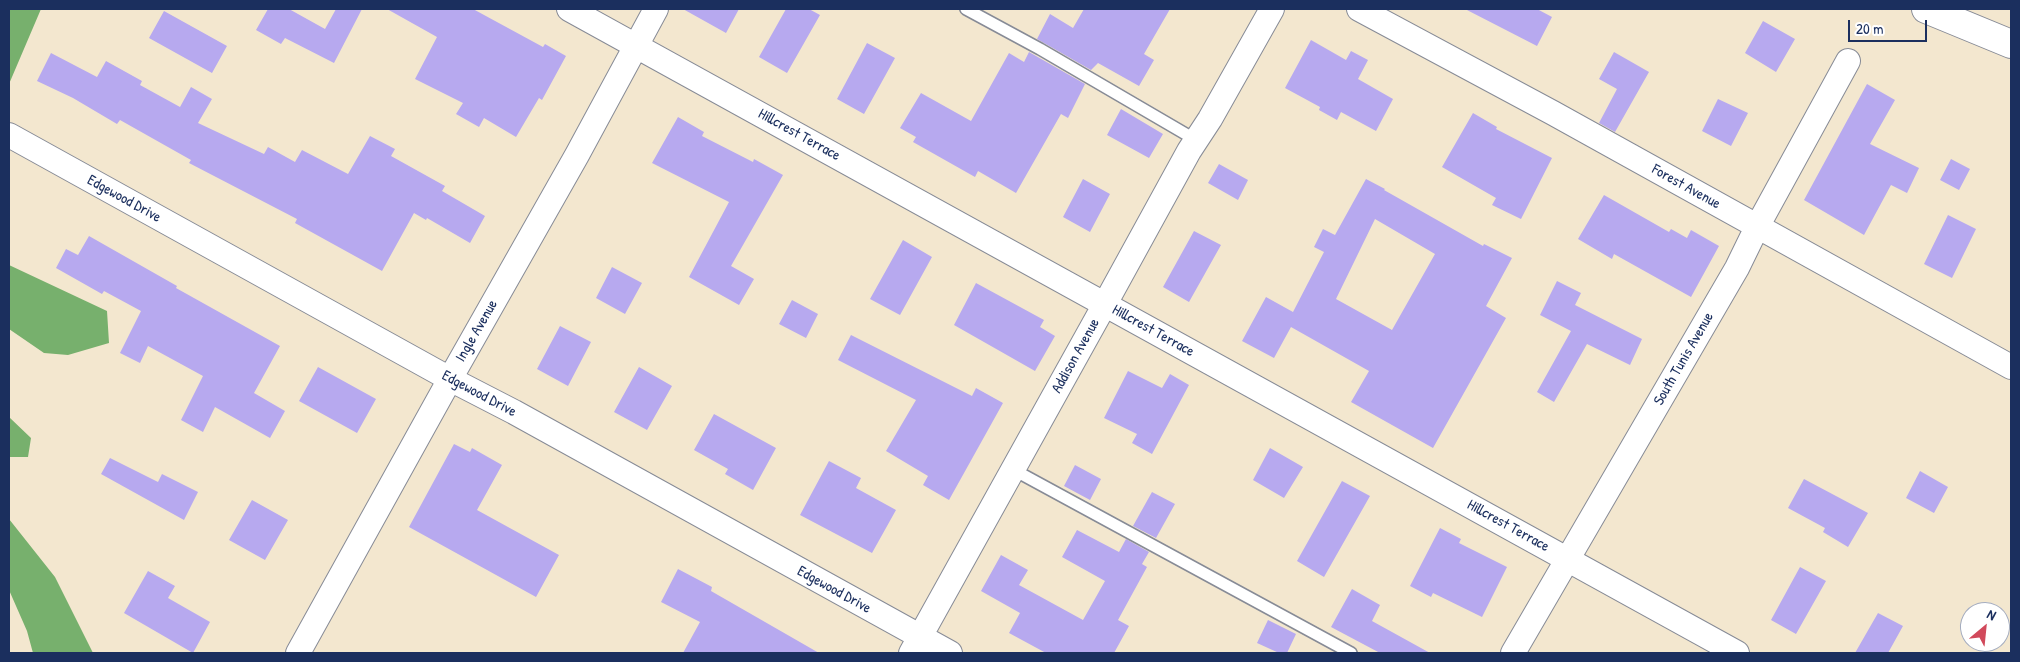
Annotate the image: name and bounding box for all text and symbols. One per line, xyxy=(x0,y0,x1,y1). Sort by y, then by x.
scale bar xyxy=(1850,10,1929,42)
text: 20 m xyxy=(1856,18,1883,39)
street label: Hillcrest Terrace xyxy=(755,105,843,165)
street label: Forest Avenue xyxy=(1648,161,1724,213)
street label: Edgewood Drive xyxy=(84,171,164,227)
street label: Ingle Avenue xyxy=(452,297,502,365)
street label: Hillcrest Terrace xyxy=(1109,301,1197,361)
street label: South Tunis Avenue xyxy=(1650,309,1718,409)
street label: Addison Avenue xyxy=(1048,316,1104,396)
street label: Edgewood Drive xyxy=(439,367,519,421)
street label: Hillcrest Terrace xyxy=(1464,496,1552,556)
street label: Edgewood Drive xyxy=(794,562,874,618)
north arrow xyxy=(1960,602,2010,652)
text: N xyxy=(1984,604,2000,624)

